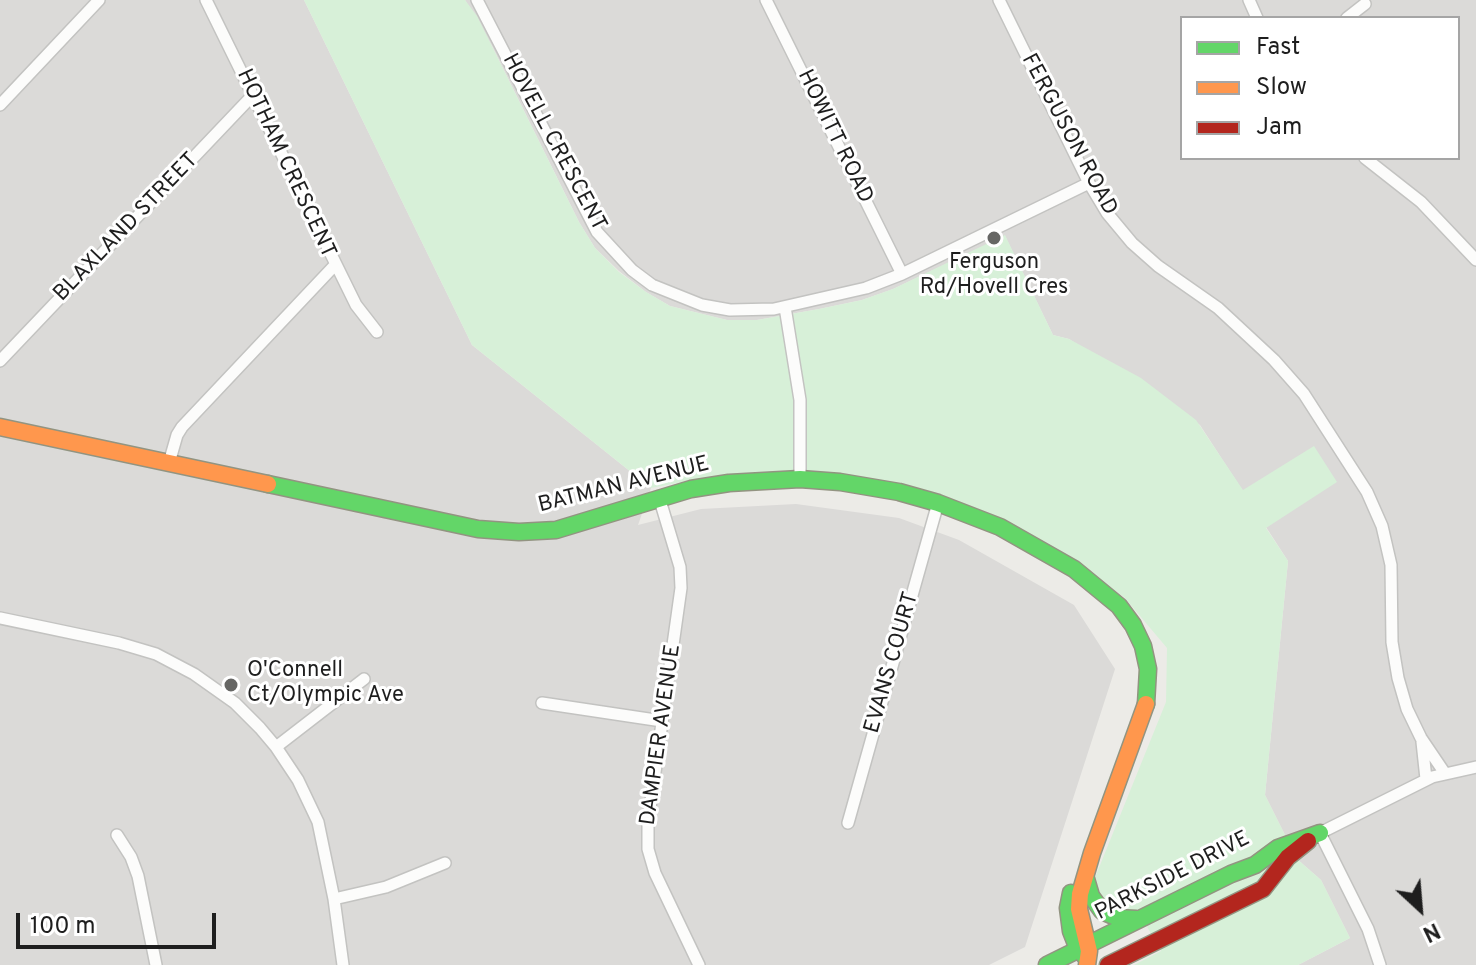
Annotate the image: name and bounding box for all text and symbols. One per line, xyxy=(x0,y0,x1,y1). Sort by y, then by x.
legend xyxy=(1180,16,1460,160)
text: Fast xyxy=(1256,33,1300,63)
street label: HOVELL CRESCENT xyxy=(495,50,611,236)
street label: FERGUSON ROAD xyxy=(1014,50,1122,220)
street label: HOTHAM CRESCENT xyxy=(230,65,340,263)
street label: HOWITT ROAD xyxy=(790,66,878,208)
text: Slow xyxy=(1256,73,1307,103)
text: Jam xyxy=(1256,113,1302,143)
street label: BLAXLAND STREET xyxy=(49,148,205,308)
marker: Ferguson Rd/Hovell Cres xyxy=(985,229,1003,247)
place label: Ferguson Rd/Hovell Cres xyxy=(920,251,1068,302)
street label: BATMAN AVENUE xyxy=(536,452,712,520)
street label: EVANS COURT xyxy=(860,589,926,737)
street label: DAMPIER AVENUE xyxy=(636,643,688,827)
place label: O'Connell Ct/Olympic Ave xyxy=(247,659,404,710)
marker: O'Connell Ct/Olympic Ave xyxy=(222,676,240,694)
street label: PARKSIDE DRIVE xyxy=(1091,827,1255,927)
north arrow xyxy=(1380,869,1460,949)
scale bar xyxy=(20,897,220,947)
text: 100 m xyxy=(30,912,96,942)
text: N xyxy=(1418,915,1444,947)

